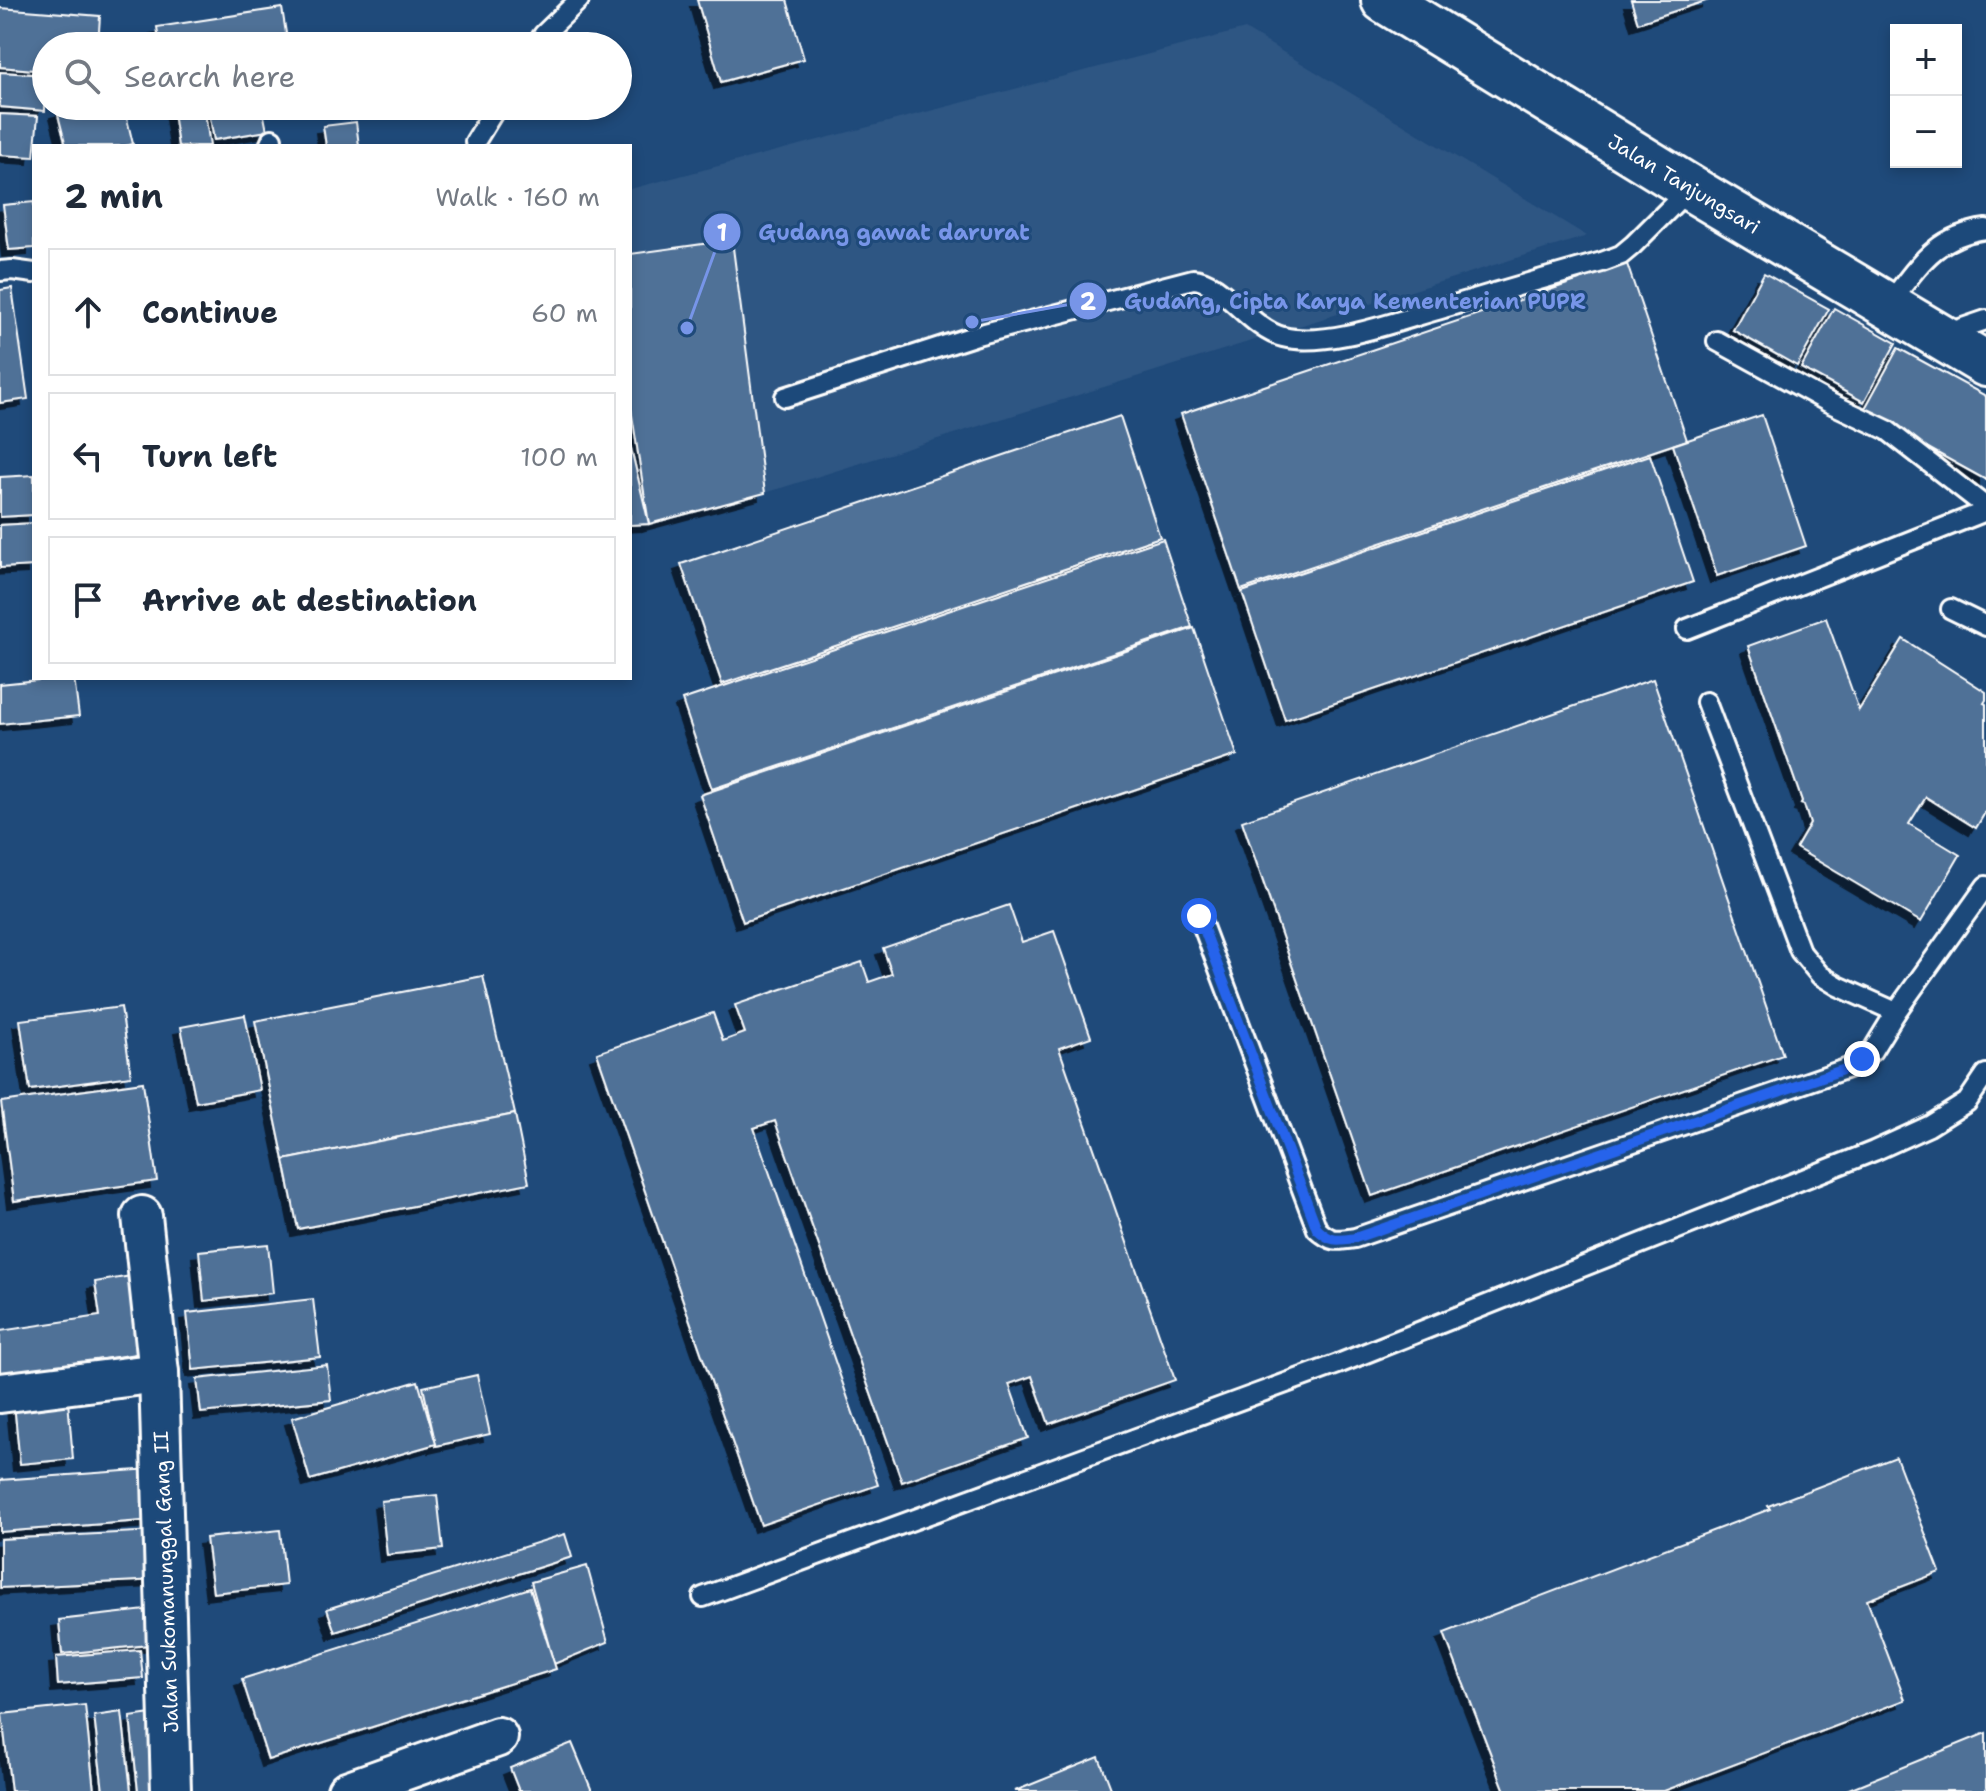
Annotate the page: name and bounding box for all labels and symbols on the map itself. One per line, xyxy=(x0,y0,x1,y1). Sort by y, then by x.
street label: Jalan Tanjungsari xyxy=(1603,128,1765,240)
callout: Gudang gawat darurat xyxy=(702,209,1046,255)
text: 1 xyxy=(717,217,727,249)
text: Gudang gawat darurat xyxy=(758,218,1030,247)
callout: Gudang, Cipta Karya Kementerian PUPR xyxy=(1068,278,1602,324)
text: 2 xyxy=(1080,286,1097,318)
text: Gudang, Cipta Karya Kementerian PUPR xyxy=(1124,287,1586,316)
route start xyxy=(1181,898,1217,934)
route end xyxy=(1844,1041,1880,1077)
street label: Jalan Sukomanunggal Gang II xyxy=(148,1431,184,1733)

